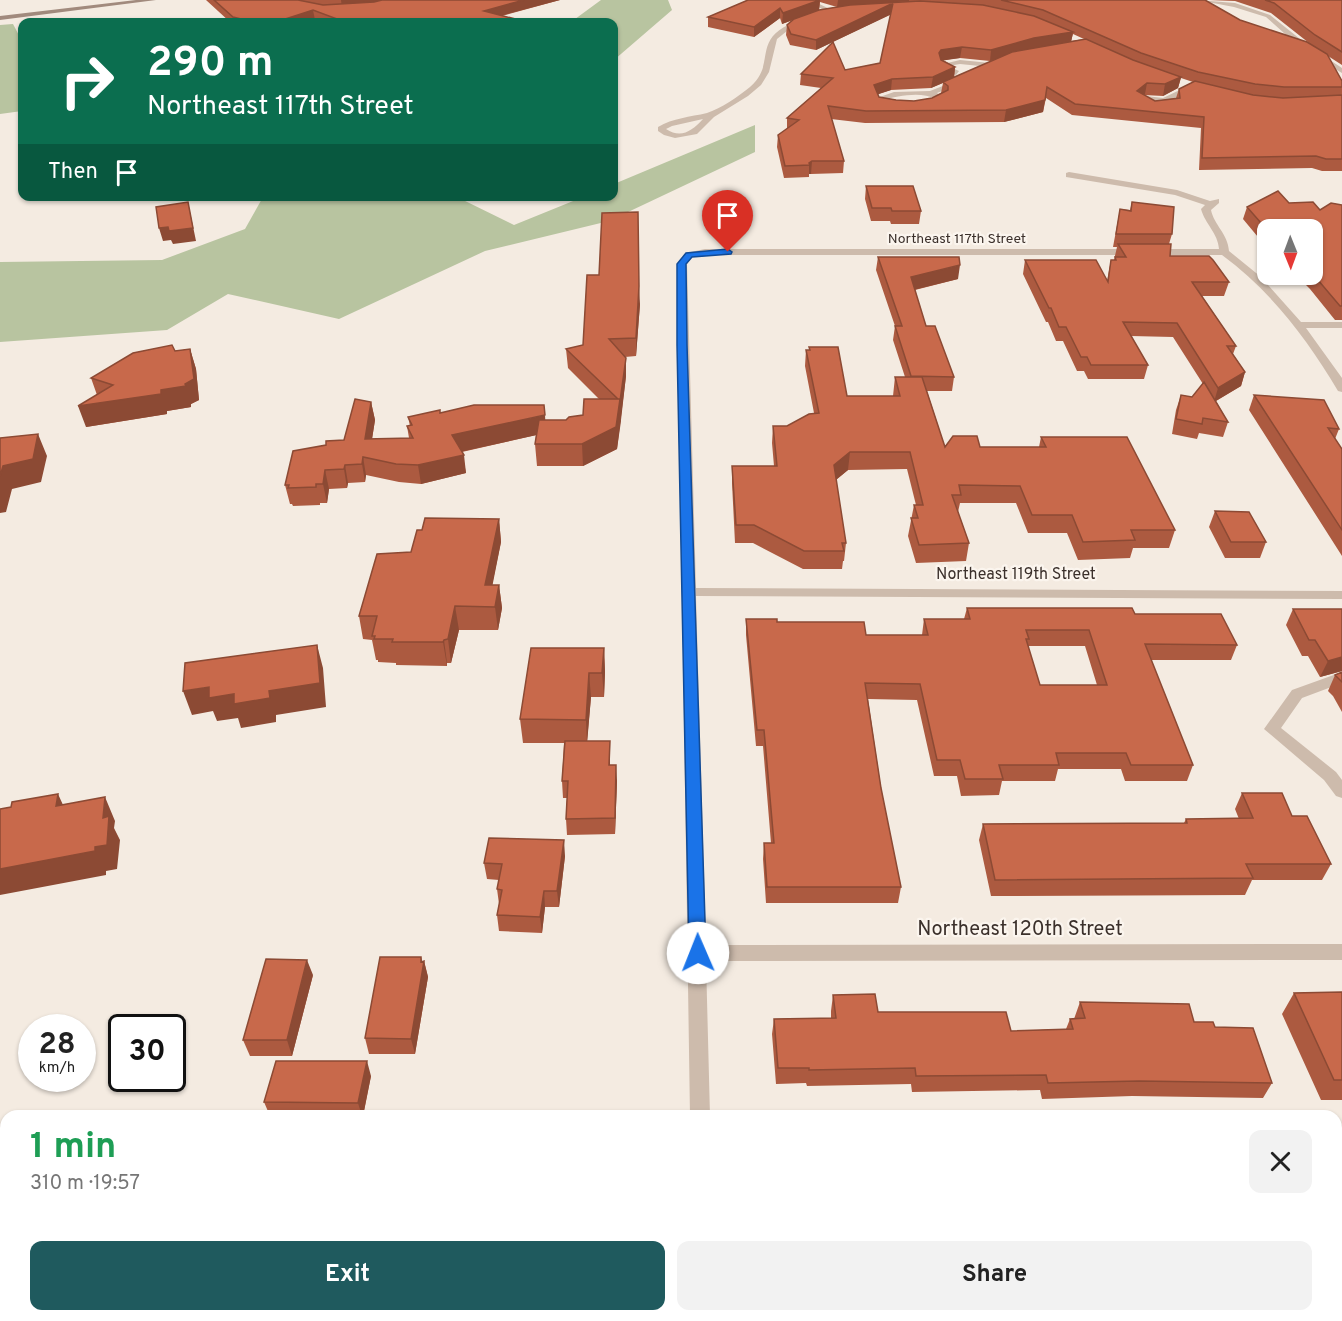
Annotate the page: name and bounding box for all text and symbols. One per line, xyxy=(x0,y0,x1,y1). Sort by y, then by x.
text: 290 m xyxy=(147,38,274,91)
icon: right xyxy=(48,42,126,120)
text: Northeast 117th Street xyxy=(147,90,414,124)
icon: arrive xyxy=(110,156,143,189)
text: Then xyxy=(48,159,98,186)
pin xyxy=(702,190,753,252)
icon: arrive xyxy=(711,199,744,232)
north arrow xyxy=(1257,219,1323,285)
map controls xyxy=(1257,219,1323,285)
street label: Northeast 117th Street xyxy=(888,231,1026,248)
street label: Northeast 119th Street xyxy=(936,565,1096,585)
street label: Northeast 120th Street xyxy=(917,917,1123,943)
position arrow xyxy=(666,921,730,985)
speed limit sign: 30 xyxy=(108,1014,186,1092)
text: 28 xyxy=(38,1027,76,1064)
text: km/h xyxy=(39,1059,75,1078)
text: 1 min xyxy=(30,1125,116,1171)
button: close xyxy=(1249,1130,1312,1193)
text: 310 m · 19:57 xyxy=(30,1171,140,1197)
button: Exit xyxy=(30,1241,665,1310)
button: Share xyxy=(677,1241,1312,1310)

